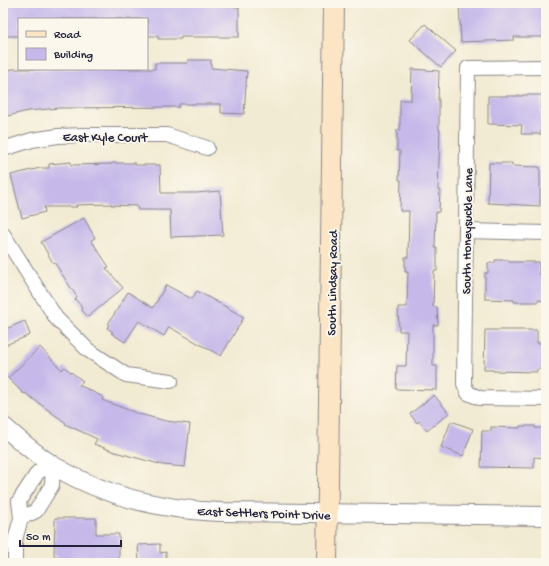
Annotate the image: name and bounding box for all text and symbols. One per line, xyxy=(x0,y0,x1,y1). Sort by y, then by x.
legend xyxy=(18,18,148,70)
text: Road xyxy=(54,29,81,43)
text: Building xyxy=(53,49,93,63)
street label: East Kyle Court xyxy=(63,131,149,146)
street label: South Honeysuckle Lane xyxy=(460,167,477,294)
street label: South Lindsay Road xyxy=(325,229,342,336)
street label: East Settlers Point Drive xyxy=(197,505,331,524)
scale bar xyxy=(20,522,121,548)
text: 50 m xyxy=(26,531,51,545)

